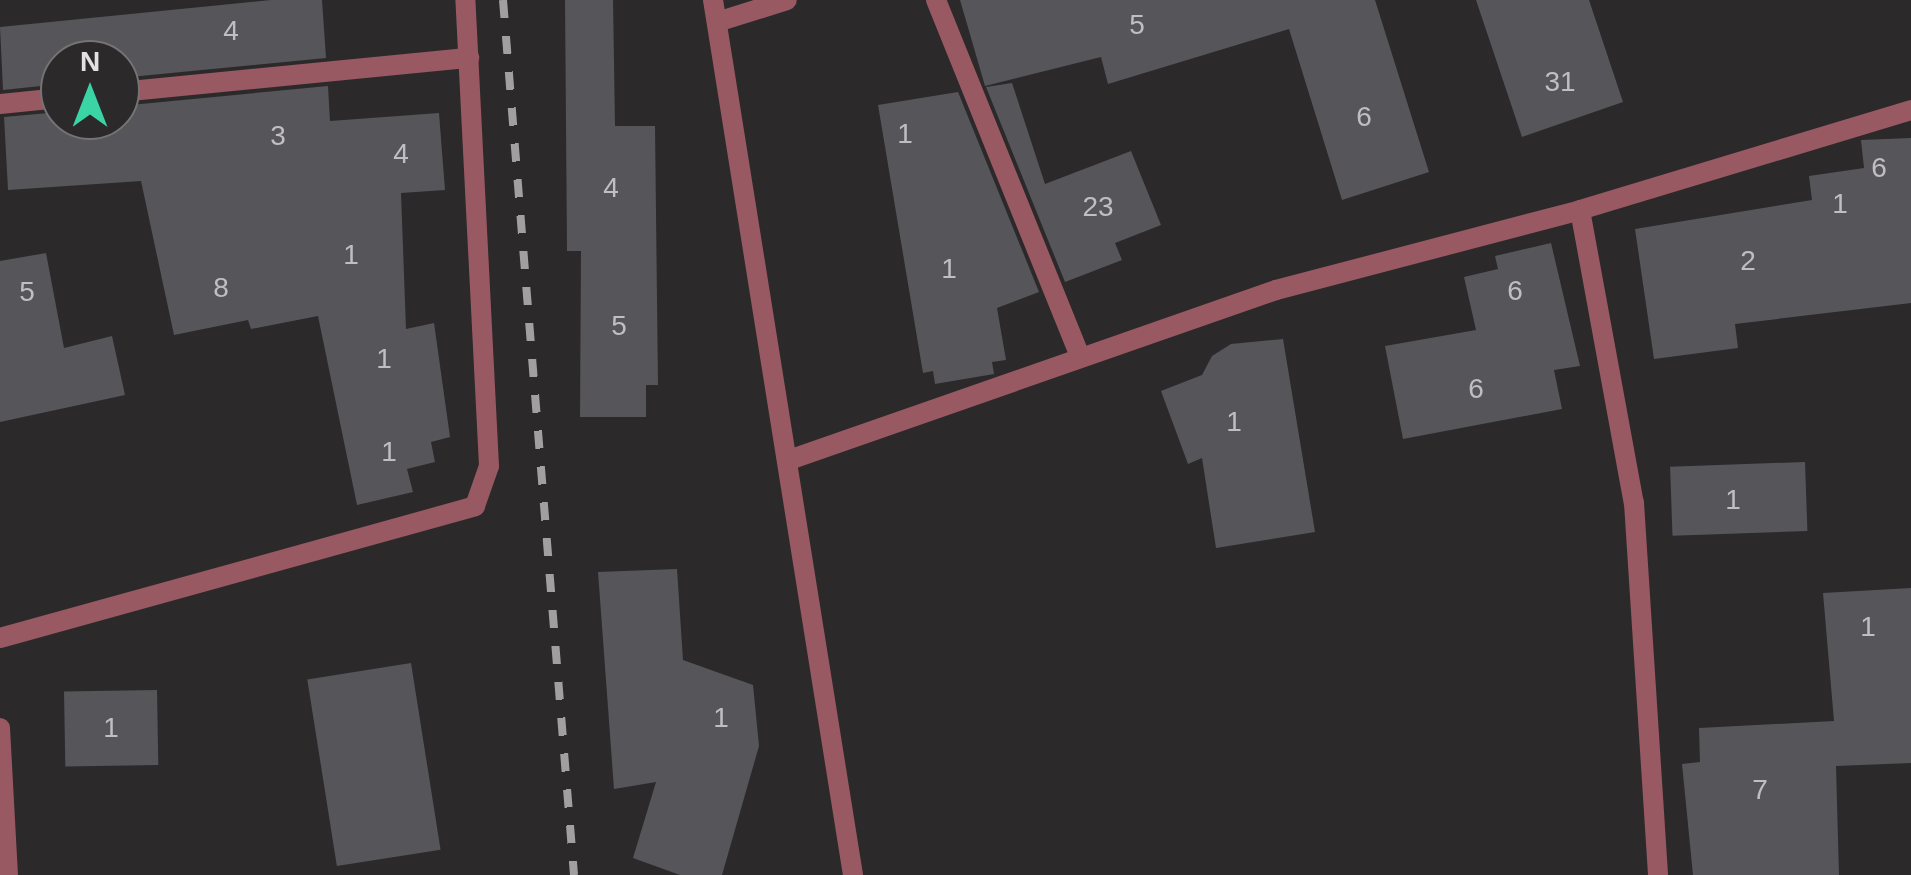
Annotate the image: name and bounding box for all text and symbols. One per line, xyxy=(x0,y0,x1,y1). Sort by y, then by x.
house number: 5 xyxy=(1129,8,1145,42)
house number: 4 xyxy=(223,14,239,48)
north arrow xyxy=(40,40,140,140)
text: N xyxy=(80,46,100,77)
house number: 31 xyxy=(1544,65,1576,99)
house number: 6 xyxy=(1356,100,1372,134)
house number: 1 xyxy=(897,117,913,151)
house number: 3 xyxy=(270,119,286,153)
house number: 4 xyxy=(393,137,409,171)
house number: 6 xyxy=(1871,151,1887,185)
house number: 4 xyxy=(603,171,619,205)
house number: 1 xyxy=(1832,187,1848,221)
house number: 23 xyxy=(1082,190,1114,224)
house number: 1 xyxy=(343,238,359,272)
house number: 2 xyxy=(1740,244,1756,278)
house number: 1 xyxy=(941,252,957,286)
house number: 8 xyxy=(213,271,229,305)
house number: 6 xyxy=(1507,274,1523,308)
house number: 5 xyxy=(19,275,35,309)
house number: 5 xyxy=(611,309,627,343)
house number: 1 xyxy=(376,342,392,376)
house number: 6 xyxy=(1468,372,1484,406)
house number: 1 xyxy=(1226,405,1242,439)
house number: 1 xyxy=(381,435,397,469)
house number: 1 xyxy=(1725,483,1741,517)
house number: 1 xyxy=(1860,610,1876,644)
house number: 1 xyxy=(713,701,729,735)
house number: 1 xyxy=(103,711,119,745)
house number: 7 xyxy=(1752,773,1768,807)

